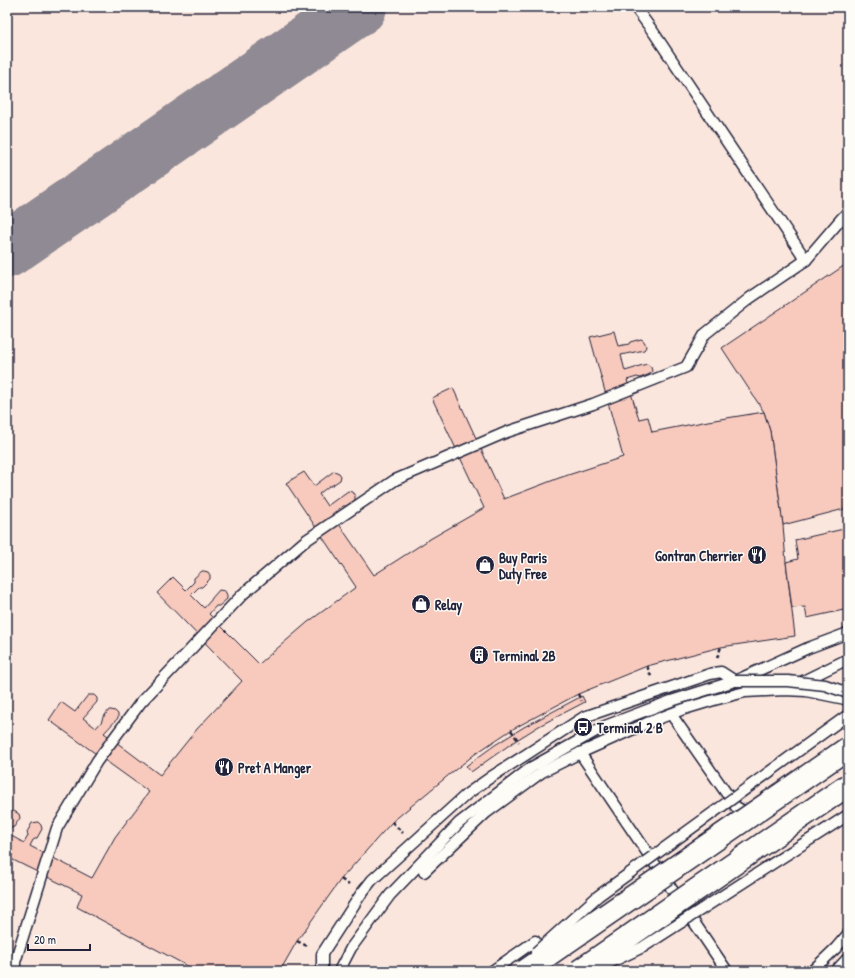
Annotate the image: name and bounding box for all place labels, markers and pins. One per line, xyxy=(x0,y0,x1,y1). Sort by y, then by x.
restaurant icon: Gontran Cherrier xyxy=(746,544,768,566)
place label: Gontran Cherrier xyxy=(655,546,744,565)
place label: Buy Paris Duty Free xyxy=(499,548,548,585)
shop icon: Buy Paris Duty Free xyxy=(474,554,496,576)
shop icon: Relay xyxy=(410,593,432,615)
place label: Relay xyxy=(435,595,462,616)
building icon: Terminal 2B xyxy=(468,644,490,666)
place label: Terminal 2B xyxy=(492,646,556,665)
bus stop icon: Terminal 2 B xyxy=(572,716,594,738)
place label: Terminal 2 B xyxy=(596,718,663,737)
restaurant icon: Pret A Manger xyxy=(213,756,235,778)
place label: Pret A Manger xyxy=(238,758,312,779)

